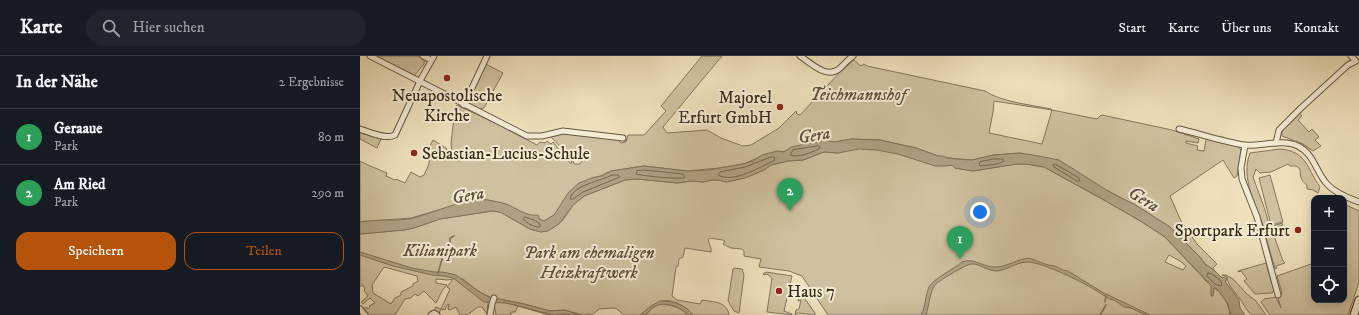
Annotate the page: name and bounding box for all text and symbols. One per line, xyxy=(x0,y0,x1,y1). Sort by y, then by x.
search box xyxy=(86,10,366,46)
text: Karte xyxy=(20,16,62,39)
icon: search xyxy=(100,17,122,39)
text: Hier suchen xyxy=(132,18,205,37)
text: Start xyxy=(1119,19,1146,37)
text: Karte xyxy=(1168,19,1199,37)
text: Über uns xyxy=(1221,19,1271,37)
text: Kontakt xyxy=(1293,19,1339,37)
text: In der Nähe xyxy=(16,71,98,93)
marker: Neuapostolische Kirche xyxy=(442,73,452,83)
text: 2 Ergebnisse xyxy=(279,74,344,90)
park label: Teichmannshof xyxy=(810,84,911,106)
place label: Neuapostolische Kirche xyxy=(392,85,502,127)
place label: Majorel Erfurt GmbH xyxy=(678,87,772,129)
marker: Majorel Erfurt GmbH xyxy=(775,102,785,112)
text: Geraaue xyxy=(54,119,102,138)
water label: Gera xyxy=(796,123,832,149)
text: 1 xyxy=(27,129,31,145)
text: 80 m xyxy=(318,129,344,145)
text: Park xyxy=(54,138,78,154)
place label: Sebastian-Lucius-Schule xyxy=(422,143,590,165)
marker: Sebastian-Lucius-Schule xyxy=(409,148,419,158)
text: Am Ried xyxy=(54,175,106,194)
pin: 2 xyxy=(777,178,803,211)
water label: Gera xyxy=(450,182,486,210)
water label: Gera xyxy=(1124,182,1163,218)
text: 2 xyxy=(26,185,32,201)
text: 290 m xyxy=(312,185,344,201)
text: Park xyxy=(54,194,78,210)
map controls xyxy=(1311,195,1347,303)
button: + xyxy=(1311,195,1347,231)
your location xyxy=(970,202,990,222)
place label: Sportpark Erfurt xyxy=(1175,220,1291,242)
marker: Sportpark Erfurt xyxy=(1293,225,1303,235)
pin: 1 xyxy=(947,226,973,259)
button: − xyxy=(1311,231,1347,267)
button: Speichern xyxy=(16,232,176,270)
button: Teilen xyxy=(184,232,344,270)
park label: Kilianipark xyxy=(402,240,478,262)
park label: Park am ehemaligen Heizkraftwerk xyxy=(524,242,655,284)
button: locate xyxy=(1311,267,1347,303)
place label: Haus 7 xyxy=(787,281,835,303)
marker: Haus 7 xyxy=(774,286,784,296)

